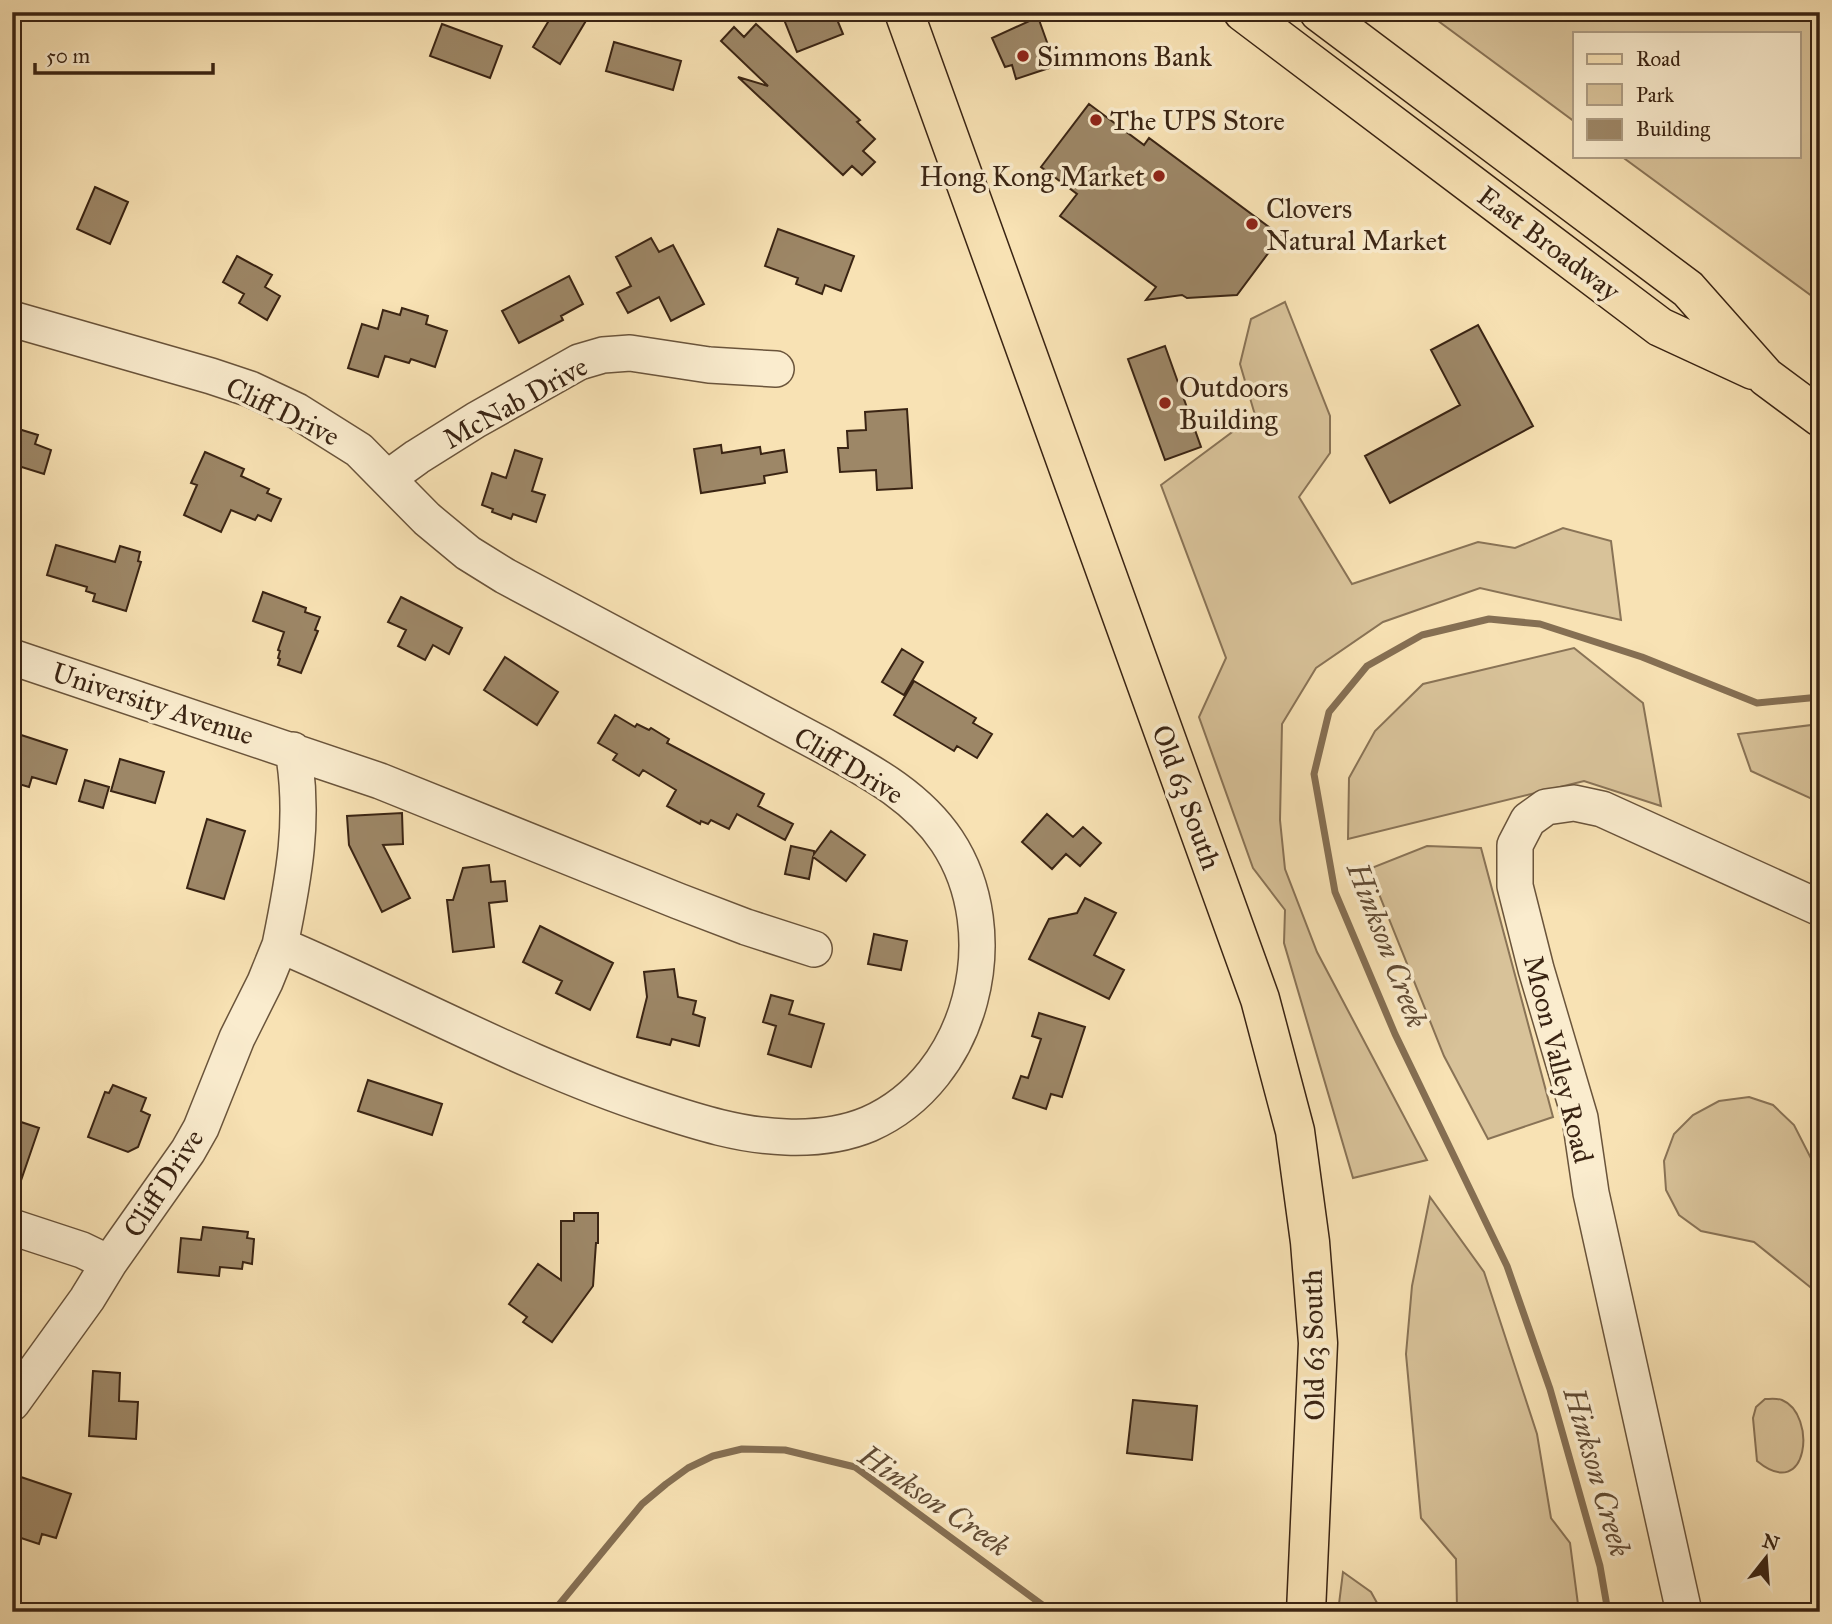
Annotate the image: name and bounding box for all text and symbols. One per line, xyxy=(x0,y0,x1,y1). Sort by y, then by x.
scale bar xyxy=(35,32,214,76)
legend xyxy=(1573,32,1800,158)
place label: Simmons Bank xyxy=(1037,39,1212,74)
text: 50 m xyxy=(46,43,91,69)
text: Road xyxy=(1636,46,1681,72)
marker: Simmons Bank xyxy=(1015,48,1031,64)
text: Park xyxy=(1636,82,1674,108)
place label: The UPS Store xyxy=(1110,103,1285,138)
marker: The UPS Store xyxy=(1088,112,1104,128)
text: Building xyxy=(1636,116,1710,142)
place label: Hong Kong Market xyxy=(919,159,1145,194)
marker: Hong Kong Market xyxy=(1151,168,1167,184)
street label: East Broadway xyxy=(1470,178,1628,309)
place label: Clovers Natural Market xyxy=(1266,191,1447,258)
marker: Clovers Natural Market xyxy=(1244,216,1260,232)
street label: McNab Drive xyxy=(437,348,593,456)
street label: Cliff Drive xyxy=(220,369,345,454)
place label: Outdoors Building xyxy=(1179,370,1289,437)
marker: Outdoors Building xyxy=(1157,395,1173,411)
street label: University Avenue xyxy=(48,654,258,753)
street label: Cliff Drive xyxy=(788,719,910,812)
street label: Old 63 South xyxy=(1144,720,1229,875)
water label: Hinkson Creek xyxy=(1339,856,1435,1033)
street label: Moon Valley Road xyxy=(1516,952,1601,1167)
street label: Cliff Drive xyxy=(116,1123,211,1244)
street label: Old 63 South xyxy=(1295,1269,1332,1421)
water label: Hinkson Creek xyxy=(1555,1382,1638,1561)
water label: Hinkson Creek xyxy=(851,1437,1016,1565)
north arrow xyxy=(1730,1522,1800,1592)
text: N xyxy=(1760,1529,1782,1556)

